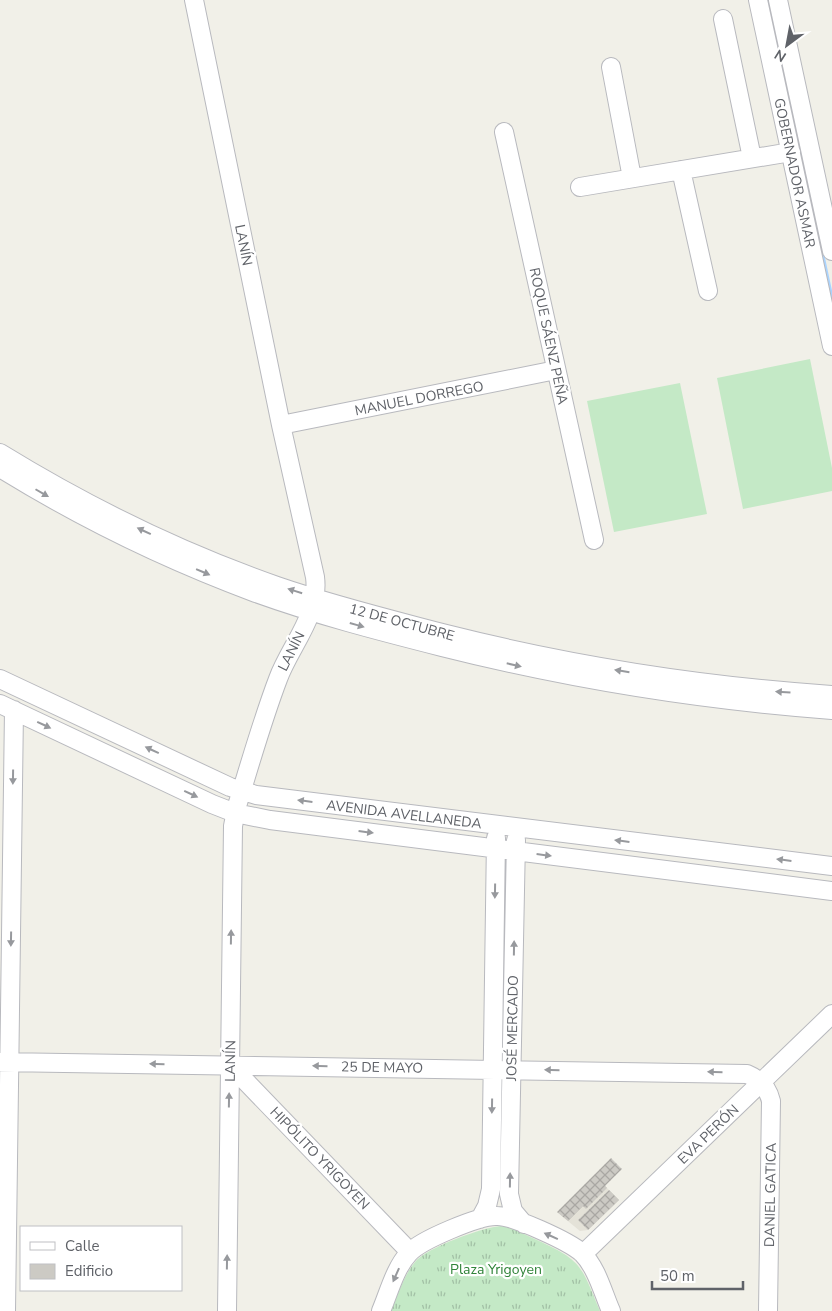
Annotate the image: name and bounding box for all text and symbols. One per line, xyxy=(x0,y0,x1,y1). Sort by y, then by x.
north arrow xyxy=(762,20,812,70)
text: N xyxy=(771,45,790,66)
street label: GOBERNADOR ASMAR xyxy=(769,96,820,250)
street label: LANÍN xyxy=(230,223,257,267)
street label: ROQUE SÁENZ PEÑA xyxy=(525,266,572,406)
street label: MANUEL DORREGO xyxy=(353,377,485,420)
one-way arrow xyxy=(35,489,48,498)
one-way arrow xyxy=(137,527,151,535)
one-way arrow xyxy=(196,568,210,576)
one-way arrow xyxy=(287,587,302,595)
street label: 12 DE OCTUBRE xyxy=(347,599,457,646)
one-way arrow xyxy=(349,621,364,629)
street label: LANÍN xyxy=(273,628,309,674)
one-way arrow xyxy=(507,661,522,669)
one-way arrow xyxy=(614,667,630,675)
one-way arrow xyxy=(775,688,791,696)
one-way arrow xyxy=(37,721,51,729)
one-way arrow xyxy=(145,746,159,754)
one-way arrow xyxy=(9,769,17,785)
one-way arrow xyxy=(184,790,198,798)
street label: AVENIDA AVELLANEDA xyxy=(325,796,483,833)
one-way arrow xyxy=(296,797,312,805)
one-way arrow xyxy=(358,828,374,836)
one-way arrow xyxy=(614,836,630,844)
one-way arrow xyxy=(536,851,552,859)
one-way arrow xyxy=(775,856,791,864)
one-way arrow xyxy=(491,884,499,900)
one-way arrow xyxy=(228,929,236,945)
one-way arrow xyxy=(7,931,15,947)
one-way arrow xyxy=(510,939,518,955)
street label: JOSÉ MERCADO xyxy=(502,975,523,1082)
street label: LANÍN xyxy=(221,1040,240,1082)
street label: 25 DE MAYO xyxy=(341,1057,423,1078)
one-way arrow xyxy=(149,1060,165,1068)
one-way arrow xyxy=(311,1062,327,1070)
one-way arrow xyxy=(544,1066,560,1074)
one-way arrow xyxy=(706,1068,722,1076)
one-way arrow xyxy=(226,1092,234,1108)
one-way arrow xyxy=(488,1099,496,1115)
street label: EVA PERÓN xyxy=(674,1100,743,1168)
street label: HIPÓLITO YRIGOYEN xyxy=(266,1103,374,1214)
street label: DANIEL GATICA xyxy=(760,1143,781,1247)
one-way arrow xyxy=(506,1172,514,1188)
legend xyxy=(20,1226,182,1291)
one-way arrow xyxy=(544,1232,558,1240)
text: Calle xyxy=(65,1236,100,1256)
one-way arrow xyxy=(224,1254,232,1270)
scale bar xyxy=(652,1258,743,1290)
park label: Plaza Yrigoyen xyxy=(450,1260,542,1279)
text: Edificio xyxy=(65,1261,113,1281)
text: 50 m xyxy=(660,1266,695,1286)
one-way arrow xyxy=(392,1268,400,1282)

